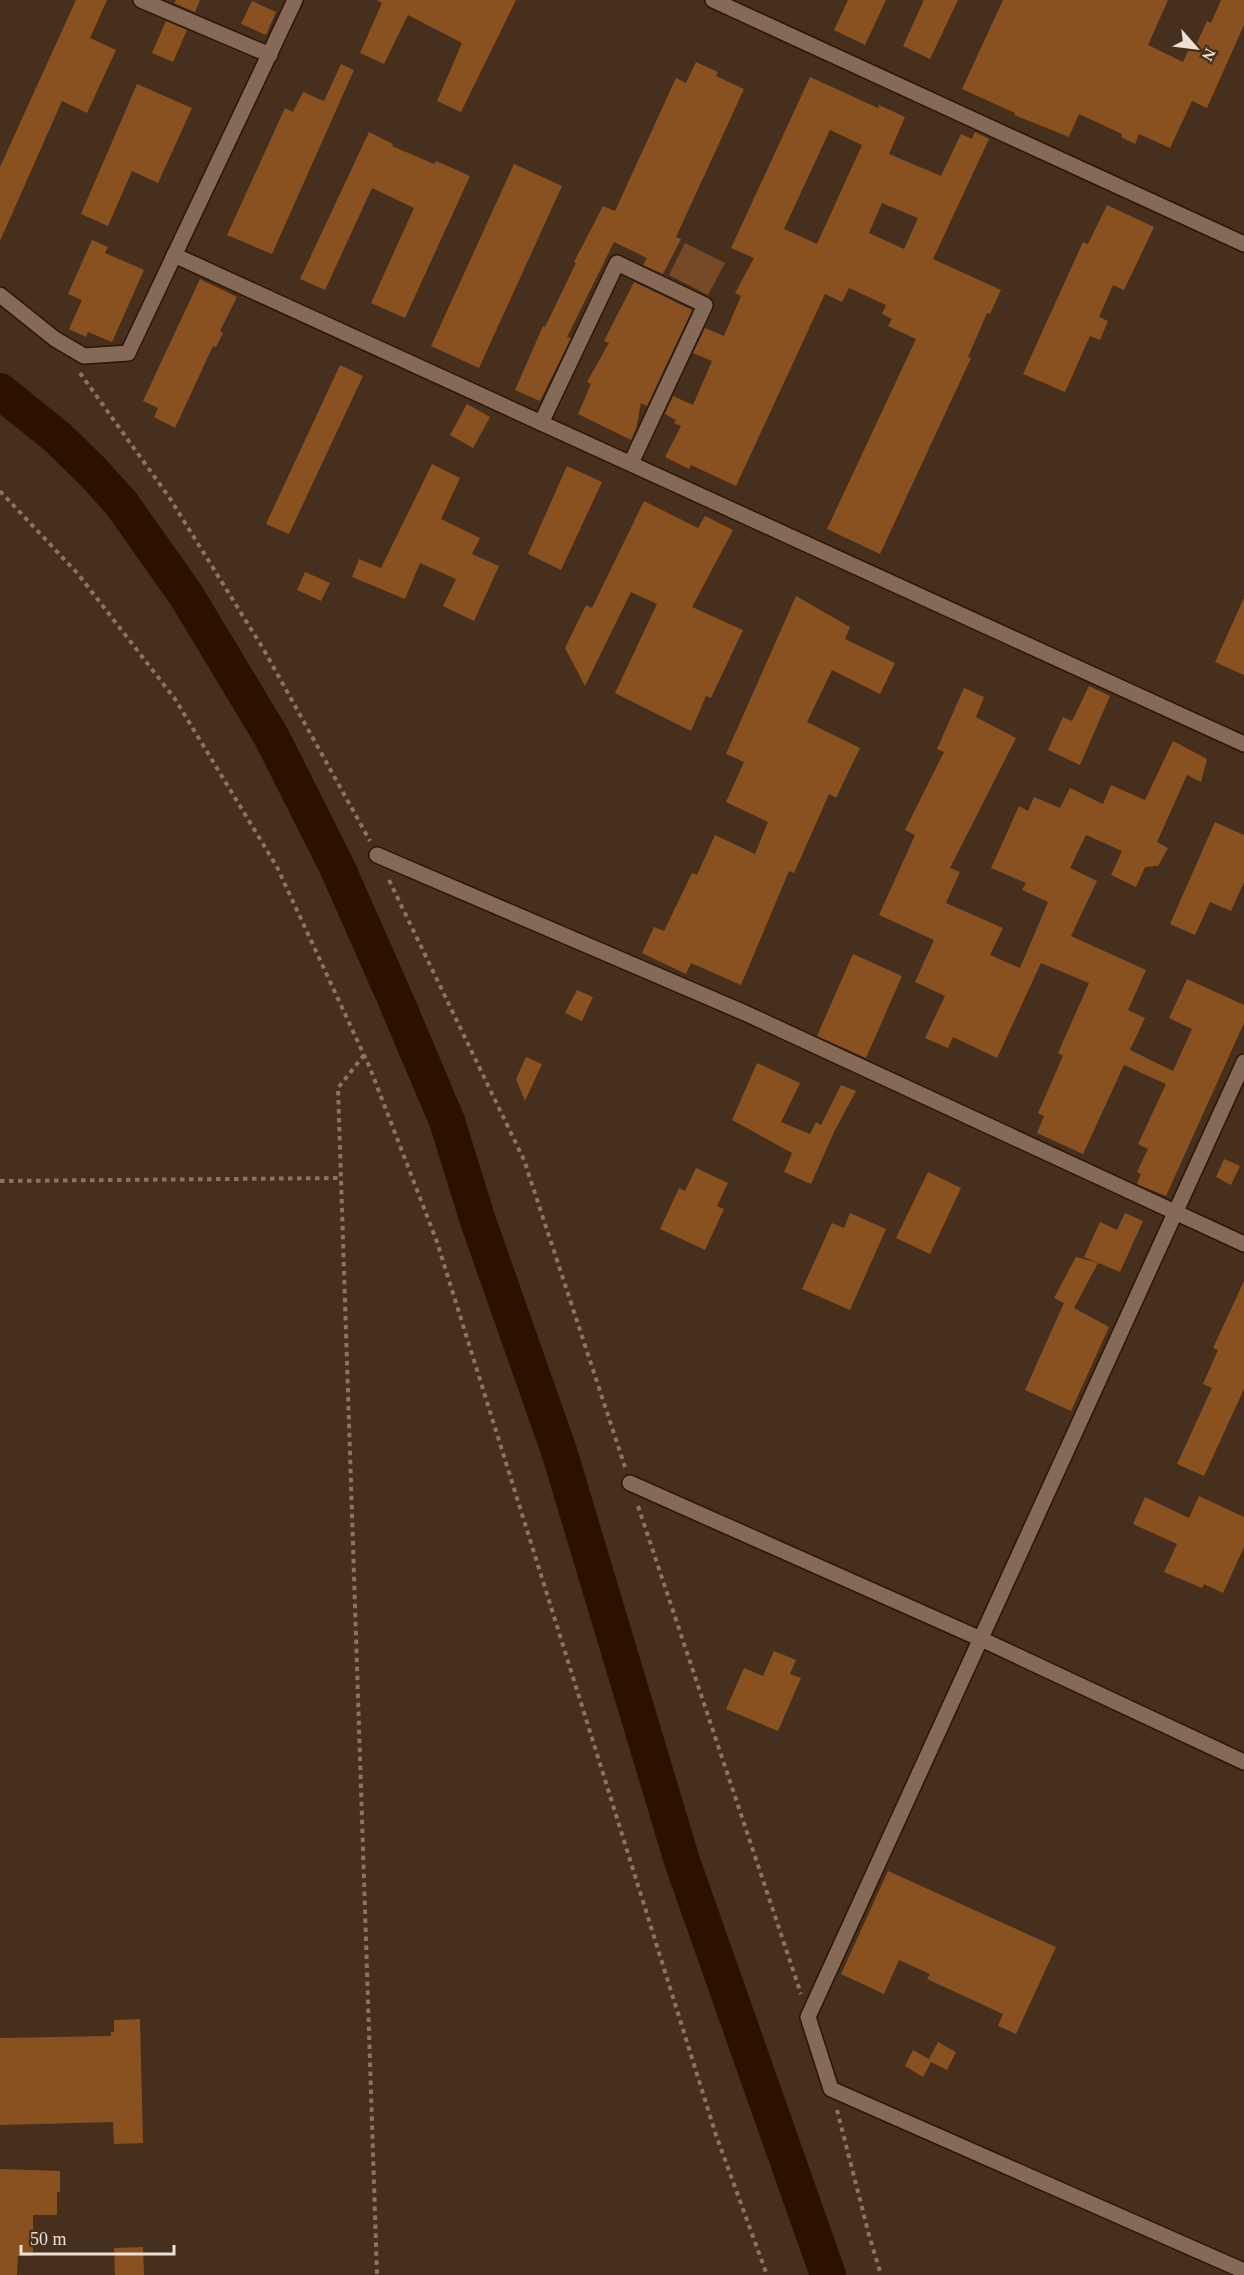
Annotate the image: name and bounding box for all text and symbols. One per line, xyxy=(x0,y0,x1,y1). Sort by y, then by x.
north arrow xyxy=(1166,18,1226,78)
text: N xyxy=(1198,46,1219,64)
scale bar xyxy=(21,2218,174,2256)
text: 50 m xyxy=(30,2229,67,2249)

